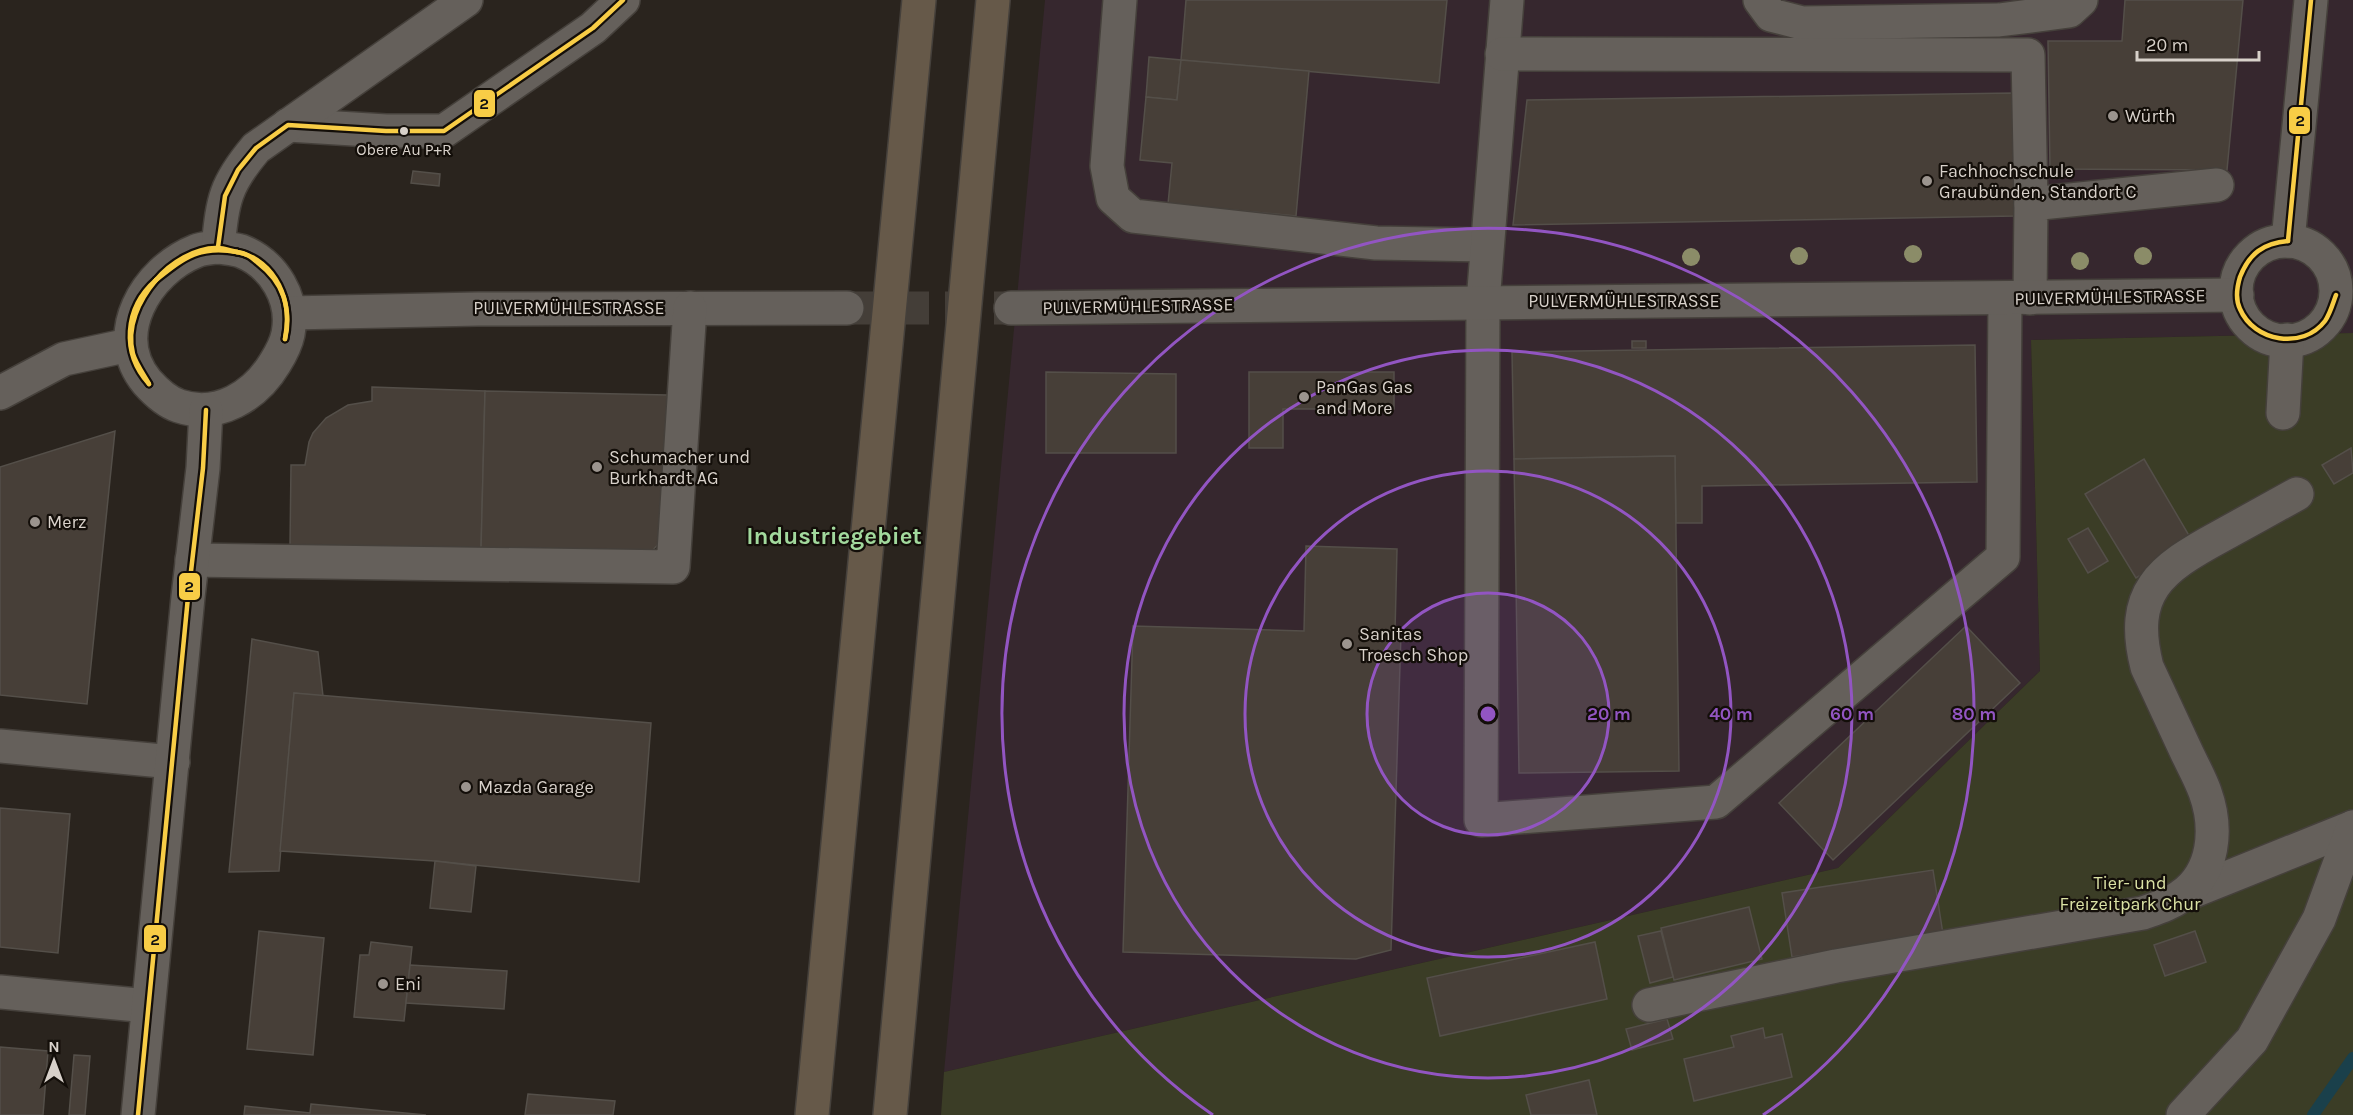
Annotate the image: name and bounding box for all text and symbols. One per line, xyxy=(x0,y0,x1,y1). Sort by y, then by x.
scale bar xyxy=(2137,24,2258,62)
text: 20 m xyxy=(2146,34,2188,56)
line badge: 2 xyxy=(473,89,496,118)
text: 2 xyxy=(479,94,489,113)
place label: Würth xyxy=(2125,105,2176,127)
line badge: 2 xyxy=(2288,106,2311,135)
marker: Würth xyxy=(2106,109,2120,123)
text: 2 xyxy=(2295,111,2305,130)
marker: Obere Au P+R xyxy=(398,125,410,137)
place label: Obere Au P+R xyxy=(356,140,452,159)
place label: Fachhochschule Graubünden, Standort C xyxy=(1939,160,2137,203)
marker: Fachhochschule Graubünden, Standort C xyxy=(1920,174,1934,188)
street label: PULVERMÜHLESTRASSE xyxy=(2014,284,2206,310)
street label: PULVERMÜHLESTRASSE xyxy=(1528,290,1720,312)
street label: PULVERMÜHLESTRASSE xyxy=(1042,293,1234,319)
street label: PULVERMÜHLESTRASSE xyxy=(473,297,665,319)
place label: PanGas Gas and More xyxy=(1316,376,1413,419)
marker: PanGas Gas and More xyxy=(1297,390,1311,404)
place label: Schumacher und Burkhardt AG xyxy=(609,446,750,489)
marker: Schumacher und Burkhardt AG xyxy=(590,460,604,474)
place label: Merz xyxy=(47,511,87,533)
marker: Merz xyxy=(28,515,42,529)
district label: Industriegebiet xyxy=(746,522,922,550)
line badge: 2 xyxy=(178,572,201,601)
text: 2 xyxy=(184,577,194,596)
place label: Sanitas Troesch Shop xyxy=(1359,623,1468,666)
marker: Sanitas Troesch Shop xyxy=(1340,637,1354,651)
text: 20 m xyxy=(1587,703,1631,725)
text: 40 m xyxy=(1709,703,1753,725)
text: 60 m xyxy=(1830,703,1874,725)
text: 80 m xyxy=(1952,703,1996,725)
centre of rings xyxy=(1478,704,1498,724)
place label: Mazda Garage xyxy=(478,776,594,798)
marker: Mazda Garage xyxy=(459,780,473,794)
park label: Tier- und Freizeitpark Chur xyxy=(2059,872,2201,915)
line badge: 2 xyxy=(143,924,167,953)
text: 2 xyxy=(150,930,160,949)
place label: Eni xyxy=(395,973,421,995)
marker: Eni xyxy=(376,977,390,991)
north arrow xyxy=(24,1031,84,1091)
text: N xyxy=(48,1037,60,1056)

